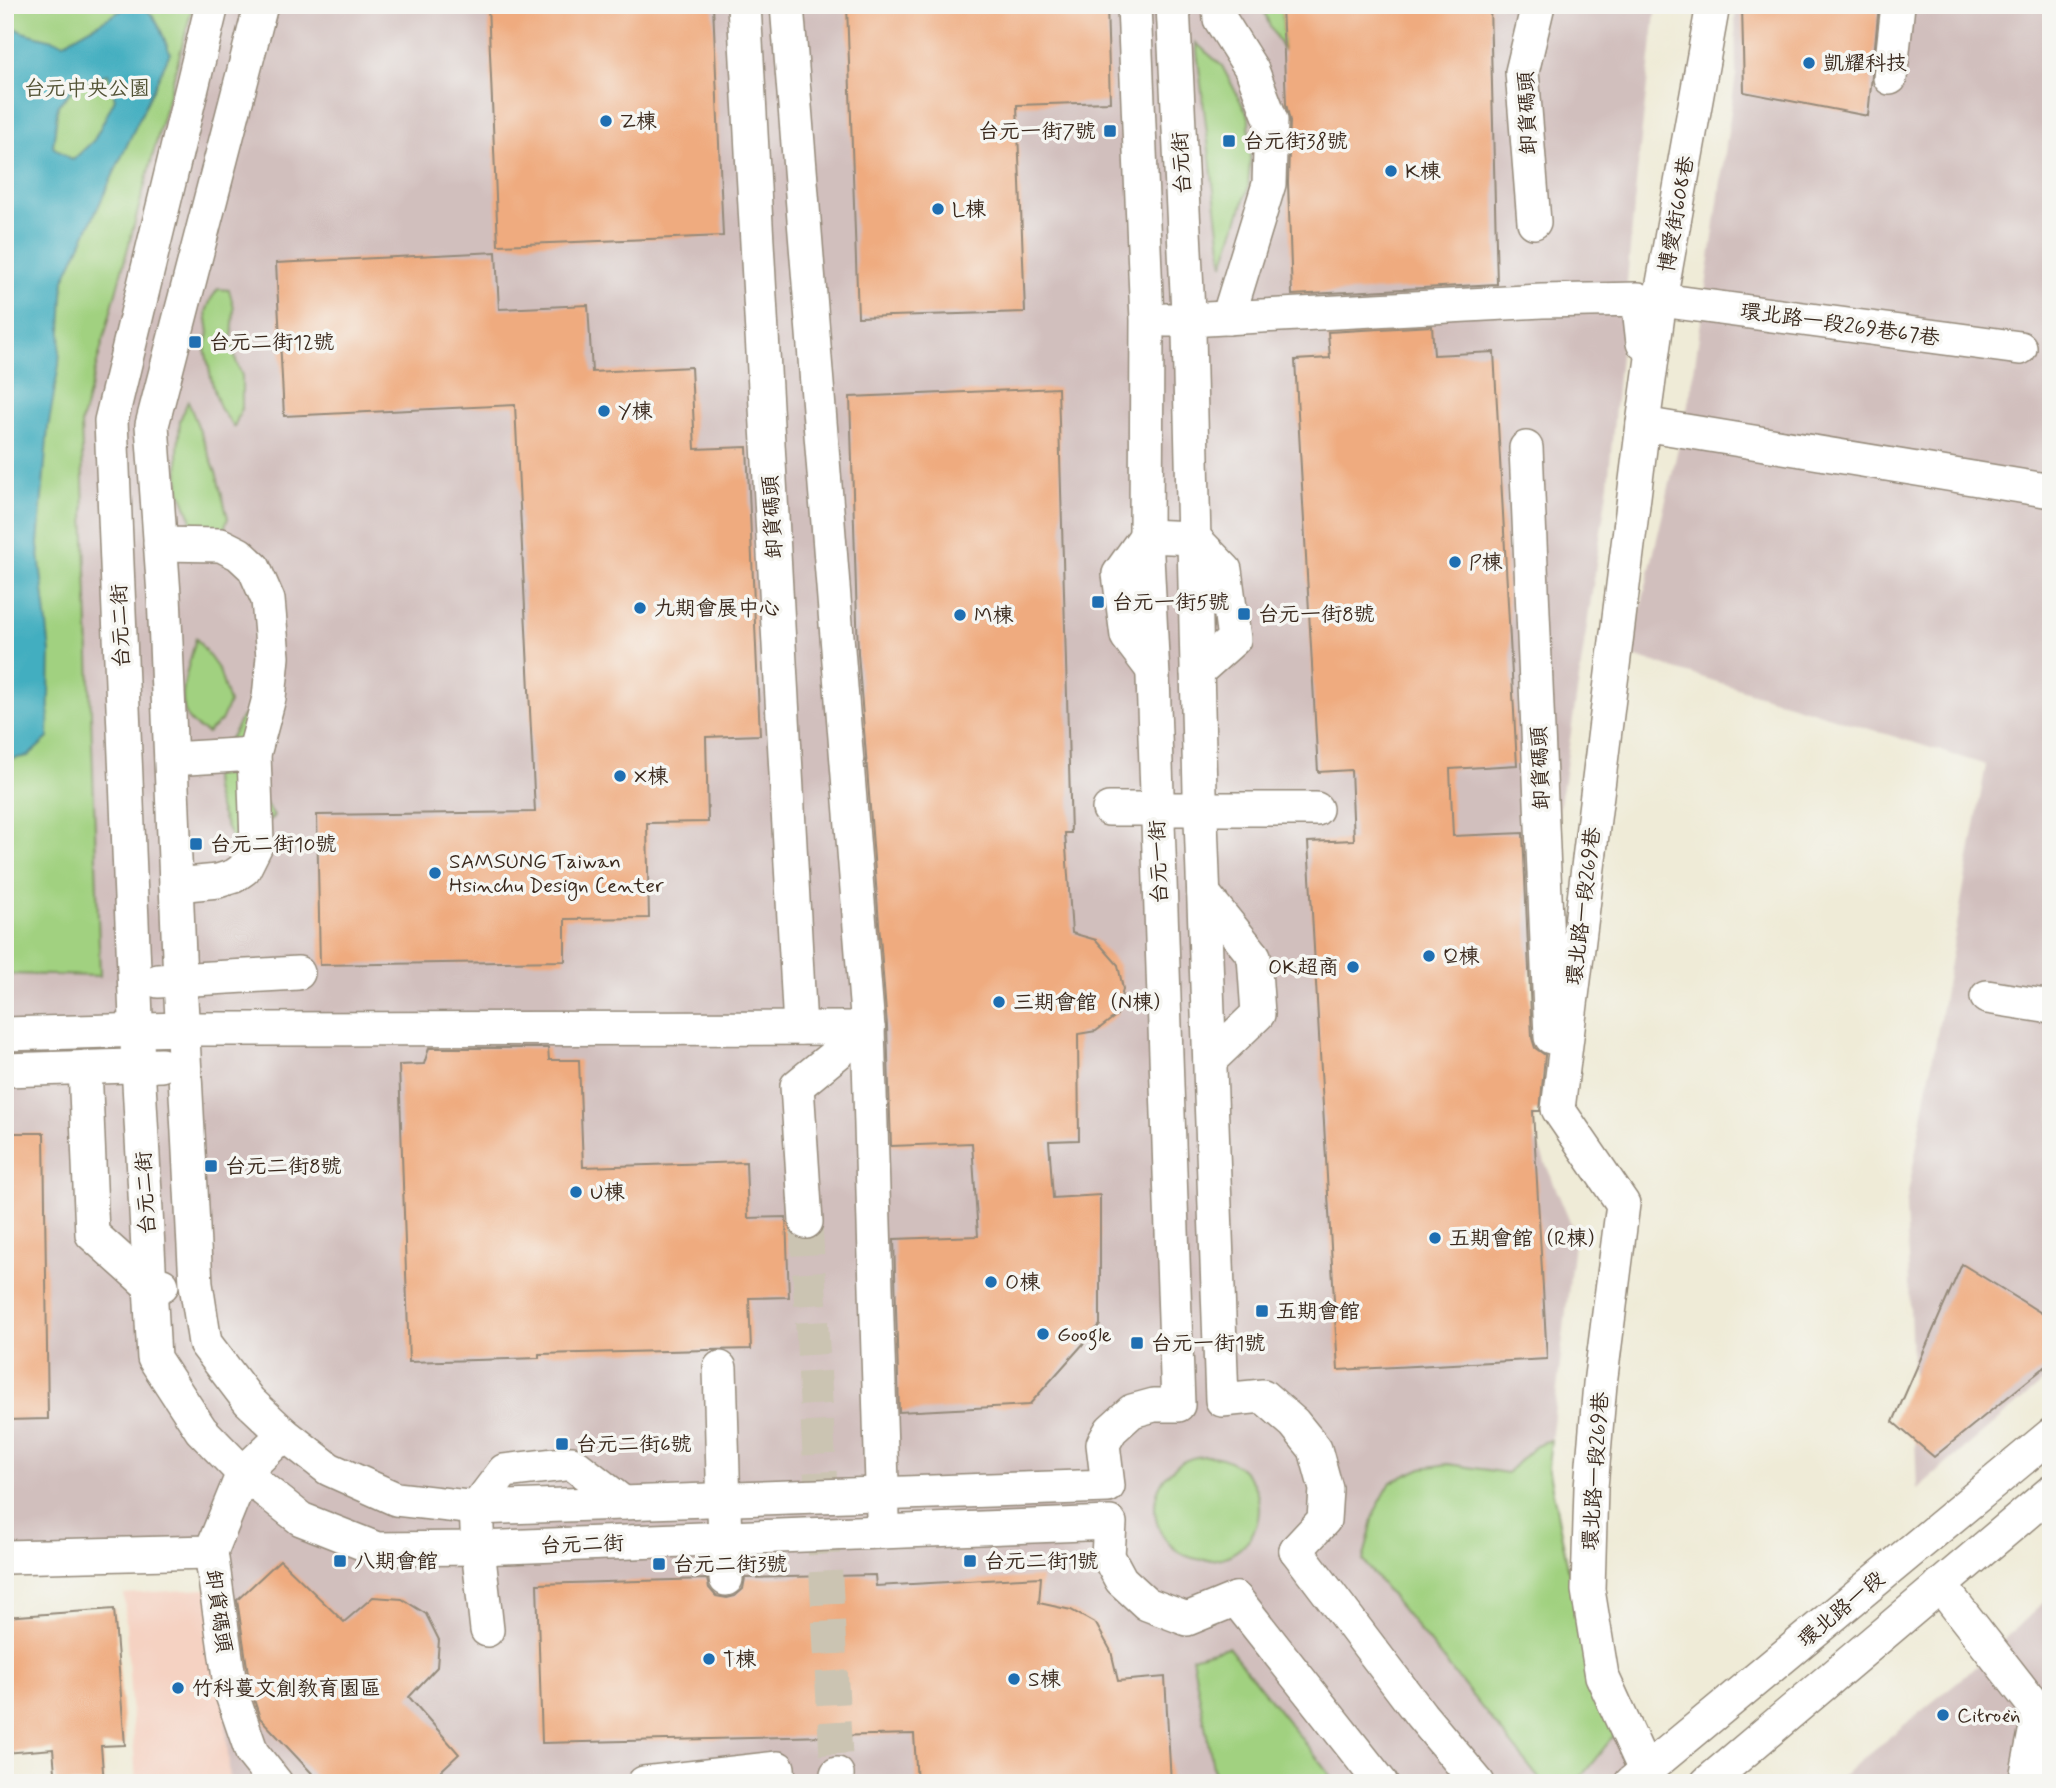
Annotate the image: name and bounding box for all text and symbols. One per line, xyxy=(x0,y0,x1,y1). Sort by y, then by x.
place label: 凱耀科技 xyxy=(1823,50,1907,78)
marker: 凱耀科技 xyxy=(1801,55,1817,71)
street label: 卸貨碼頭 xyxy=(1513,71,1543,155)
park label: 台元中央公園 xyxy=(24,75,150,103)
place label: Z棟 xyxy=(620,108,657,136)
marker: Z棟 xyxy=(598,113,614,129)
place label: 台元一街7號 xyxy=(978,118,1096,146)
marker: 台元一街7號 xyxy=(1102,123,1118,139)
place label: 台元街38號 xyxy=(1243,128,1348,156)
street label: 台元街 xyxy=(1166,131,1198,195)
marker: 台元街38號 xyxy=(1221,133,1237,149)
street label: 博愛街608巷 xyxy=(1653,154,1701,275)
place label: K棟 xyxy=(1405,158,1441,186)
marker: K棟 xyxy=(1383,163,1399,179)
place label: L棟 xyxy=(952,196,986,224)
marker: L棟 xyxy=(930,201,946,217)
street label: 環北路一段269巷67巷 xyxy=(1738,297,1941,353)
place label: 台元二街12號 xyxy=(209,329,334,357)
marker: 台元二街12號 xyxy=(187,334,203,350)
place label: Y棟 xyxy=(618,398,653,426)
marker: Y棟 xyxy=(596,403,612,419)
street label: 卸貨碼頭 xyxy=(757,474,789,560)
place label: P棟 xyxy=(1469,549,1503,577)
marker: P棟 xyxy=(1447,554,1463,570)
street label: 台元二街 xyxy=(106,584,136,668)
place label: 台元一街5號 xyxy=(1112,589,1230,617)
marker: 台元一街5號 xyxy=(1090,594,1106,610)
place label: 九期會展中心 xyxy=(654,595,780,623)
marker: 九期會展中心 xyxy=(632,600,648,616)
place label: 台元一街8號 xyxy=(1258,601,1375,629)
place label: M棟 xyxy=(974,602,1013,630)
marker: 台元一街8號 xyxy=(1236,606,1252,622)
marker: M棟 xyxy=(952,607,968,623)
street label: 卸貨碼頭 xyxy=(1526,726,1556,810)
place label: X棟 xyxy=(634,763,668,791)
marker: X棟 xyxy=(612,768,628,784)
street label: 台元一街 xyxy=(1144,820,1174,904)
street label: 環北路一段269巷 xyxy=(1560,826,1608,987)
place label: 台元二街10號 xyxy=(210,831,336,859)
marker: 台元二街10號 xyxy=(188,836,204,852)
place label: SAMSUNG Taiwan Hsinchu Design Center xyxy=(449,848,664,901)
marker: SAMSUNG Taiwan Hsinchu Design Center xyxy=(427,865,443,881)
place label: Q棟 xyxy=(1443,943,1480,971)
marker: Q棟 xyxy=(1421,948,1437,964)
place label: OK超商 xyxy=(1268,954,1339,982)
marker: OK超商 xyxy=(1345,959,1361,975)
place label: 三期會館（N棟） xyxy=(1013,989,1174,1017)
marker: 三期會館（N棟） xyxy=(991,994,1007,1010)
street label: 台元二街 xyxy=(130,1150,162,1236)
place label: 台元二街8號 xyxy=(225,1153,342,1181)
marker: 台元二街8號 xyxy=(203,1158,219,1174)
place label: U棟 xyxy=(590,1179,625,1207)
marker: U棟 xyxy=(568,1184,584,1200)
place label: 五期會館（R棟） xyxy=(1449,1225,1608,1253)
marker: 五期會館（R棟） xyxy=(1427,1230,1443,1246)
place label: O棟 xyxy=(1005,1269,1040,1297)
marker: O棟 xyxy=(983,1274,999,1290)
place label: 五期會館 xyxy=(1276,1298,1360,1326)
marker: 五期會館 xyxy=(1254,1303,1270,1319)
place label: Google xyxy=(1057,1321,1112,1351)
marker: Google xyxy=(1035,1326,1051,1342)
place label: 台元一街1號 xyxy=(1151,1330,1265,1358)
marker: 台元一街1號 xyxy=(1129,1335,1145,1351)
street label: 環北路一段269巷 xyxy=(1576,1391,1616,1551)
place label: 台元二街6號 xyxy=(576,1431,692,1459)
marker: 台元二街6號 xyxy=(554,1436,570,1452)
street label: 台元二街 xyxy=(540,1530,624,1560)
place label: 八期會館 xyxy=(354,1548,438,1576)
place label: 台元二街1號 xyxy=(984,1548,1098,1576)
place label: 台元二街3號 xyxy=(673,1551,788,1579)
marker: 八期會館 xyxy=(332,1553,348,1569)
marker: 台元二街1號 xyxy=(962,1553,978,1569)
marker: 台元二街3號 xyxy=(651,1556,667,1572)
street label: 環北路一段 xyxy=(1792,1565,1891,1654)
street label: 卸貨碼頭 xyxy=(198,1568,238,1655)
place label: T棟 xyxy=(723,1646,756,1674)
marker: T棟 xyxy=(701,1651,717,1667)
place label: S棟 xyxy=(1028,1666,1061,1694)
marker: S棟 xyxy=(1006,1671,1022,1687)
place label: 竹科蔓文創教育園區 xyxy=(192,1675,381,1703)
marker: 竹科蔓文創教育園區 xyxy=(170,1680,186,1696)
place label: Citroën xyxy=(1957,1702,2021,1730)
marker: Citroën xyxy=(1935,1707,1951,1723)

